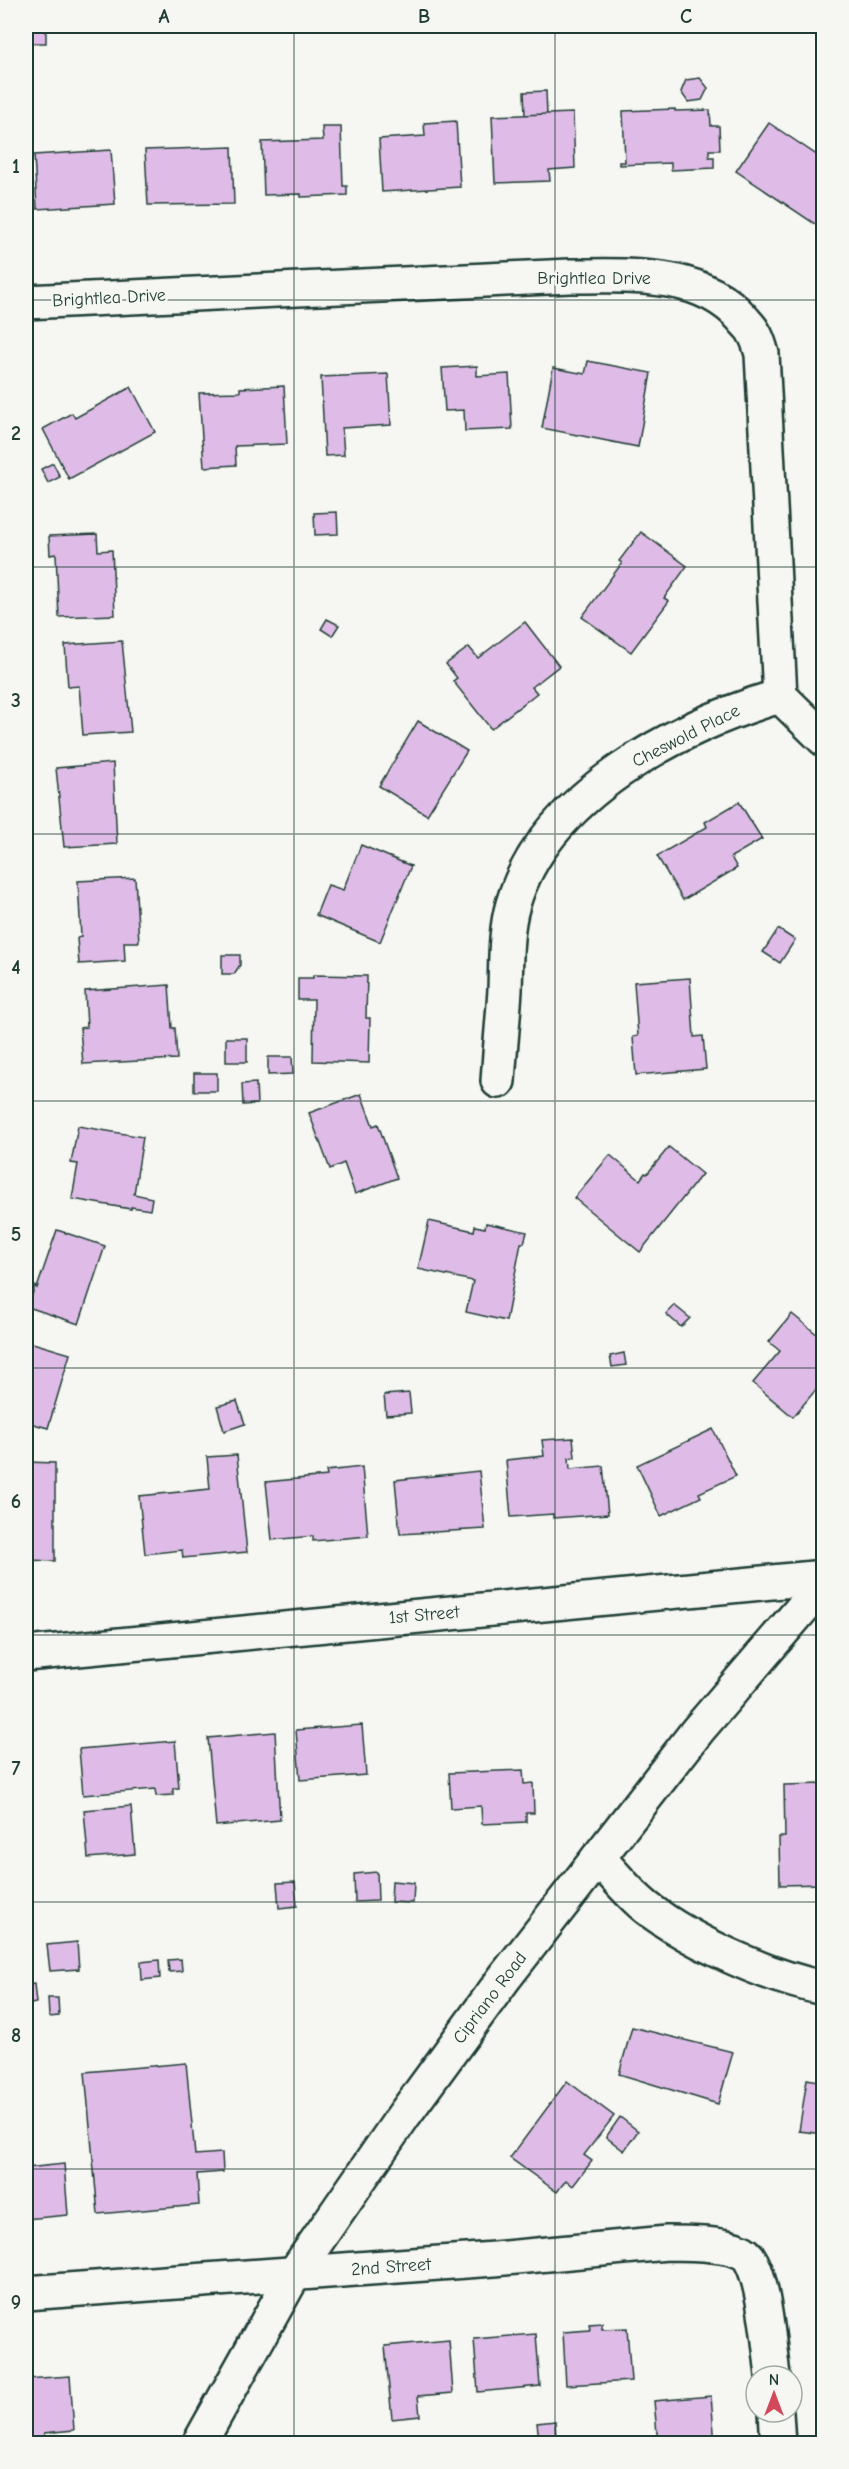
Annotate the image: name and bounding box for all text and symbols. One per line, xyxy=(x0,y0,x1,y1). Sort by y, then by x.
text: A xyxy=(158,5,170,28)
text: B xyxy=(418,5,430,28)
text: C xyxy=(680,5,692,28)
text: 1 xyxy=(12,155,20,178)
street label: Brightlea Drive xyxy=(537,268,651,289)
street label: Brightlea Drive xyxy=(52,285,166,311)
text: 2 xyxy=(11,422,21,445)
text: 3 xyxy=(11,689,21,712)
street label: Cheswold Place xyxy=(629,700,743,772)
text: 4 xyxy=(11,956,21,979)
text: 5 xyxy=(11,1223,21,1246)
text: 6 xyxy=(11,1490,21,1513)
street label: 1st Street xyxy=(388,1601,461,1629)
text: 7 xyxy=(12,1757,21,1780)
street label: Cipriano Road xyxy=(449,1948,531,2048)
text: 8 xyxy=(11,2024,21,2047)
street label: 2nd Street xyxy=(350,2254,432,2280)
text: 9 xyxy=(11,2291,21,2314)
north arrow xyxy=(744,2364,804,2424)
text: N xyxy=(769,2371,779,2389)

